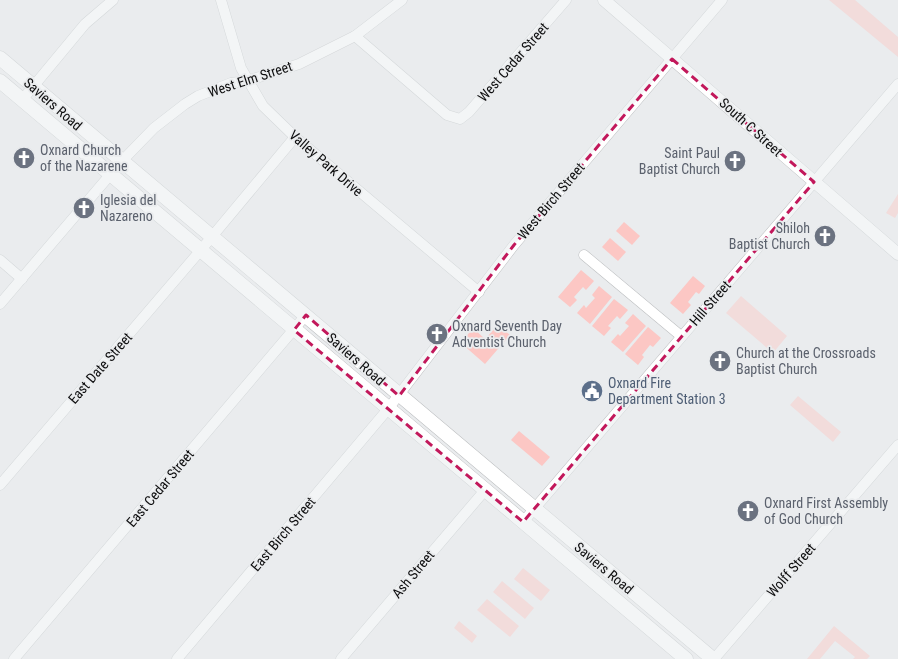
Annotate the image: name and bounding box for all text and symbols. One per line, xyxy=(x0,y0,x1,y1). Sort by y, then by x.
street label: West Cedar Street xyxy=(474,19,552,105)
street label: West Elm Street xyxy=(206,58,294,100)
street label: Saviers Road xyxy=(21,74,85,134)
street label: South C Street xyxy=(716,95,786,159)
street label: Valley Park Drive xyxy=(286,127,366,200)
place label: Oxnard Church of the Nazarene xyxy=(40,142,128,174)
church icon: Oxnard Church of the Nazarene xyxy=(11,145,37,171)
place label: Saint Paul Baptist Church xyxy=(639,145,720,177)
church icon: Saint Paul Baptist Church xyxy=(722,148,748,174)
street label: West Birch Street xyxy=(514,159,588,243)
place label: Iglesia del Nazareno xyxy=(100,192,156,224)
church icon: Iglesia del Nazareno xyxy=(71,195,97,221)
place label: Shiloh Baptist Church xyxy=(729,220,810,252)
church icon: Shiloh Baptist Church xyxy=(812,223,838,249)
street label: Hill Street xyxy=(686,277,734,329)
place label: Oxnard Seventh Day Adventist Church xyxy=(452,318,562,350)
church icon: Oxnard Seventh Day Adventist Church xyxy=(424,321,450,347)
street label: East Date Street xyxy=(65,329,135,407)
street label: Saviers Road xyxy=(324,329,388,389)
place label: Church at the Crossroads Baptist Church xyxy=(736,345,876,377)
church icon: Church at the Crossroads Baptist Church xyxy=(707,348,733,374)
place label: Oxnard Fire Department Station 3 xyxy=(608,375,726,407)
public building icon: Oxnard Fire Department Station 3 xyxy=(579,378,605,404)
street label: East Cedar Street xyxy=(123,446,197,530)
street label: East Birch Street xyxy=(247,494,319,574)
place label: Oxnard First Assembly of God Church xyxy=(764,495,888,527)
church icon: Oxnard First Assembly of God Church xyxy=(735,498,761,524)
street label: Saviers Road xyxy=(571,539,637,597)
street label: Wolff Street xyxy=(763,540,819,600)
street label: Ash Street xyxy=(388,547,438,601)

